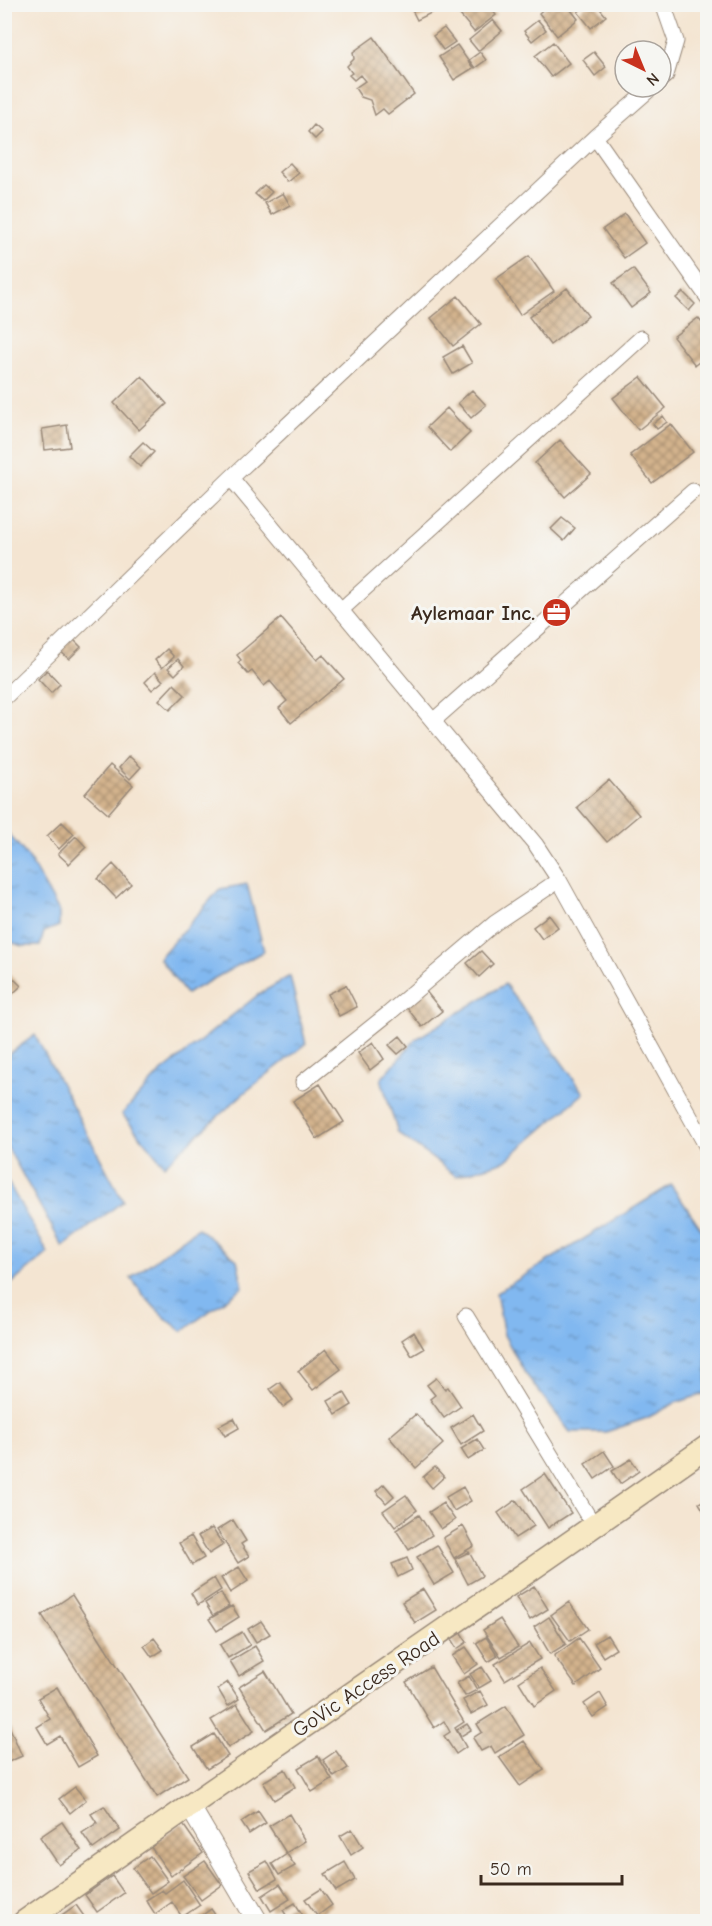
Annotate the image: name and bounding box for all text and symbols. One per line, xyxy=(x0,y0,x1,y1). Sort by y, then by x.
north arrow xyxy=(613,39,673,99)
text: N xyxy=(643,69,663,89)
office icon: Aylemaar Inc. xyxy=(540,597,572,629)
place label: Aylemaar Inc. xyxy=(411,601,535,625)
street label: GoVic Access Road xyxy=(288,1626,444,1742)
scale bar xyxy=(481,1848,622,1886)
text: 50 m xyxy=(490,1859,532,1880)

